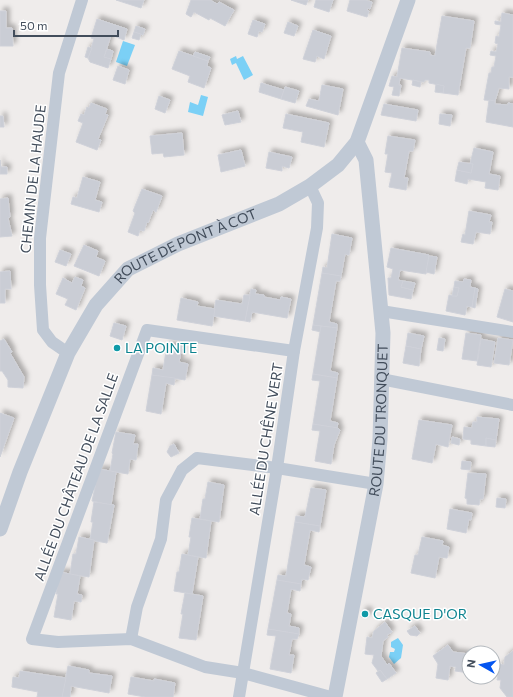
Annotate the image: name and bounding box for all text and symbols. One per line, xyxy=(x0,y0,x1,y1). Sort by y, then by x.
scale bar xyxy=(14,12,118,38)
text: 50 m xyxy=(20,18,48,32)
street label: CHEMIN DE LA HAUDE xyxy=(16,104,49,254)
street label: ROUTE DE PONT À COT xyxy=(110,205,259,287)
place label: LA POINTE xyxy=(125,339,197,356)
marker: LA POINTE xyxy=(112,343,122,353)
street label: ROUTE DU TRONQUET xyxy=(365,343,391,498)
street label: ALLÉE DU CHÊNE VERT xyxy=(245,361,286,516)
street label: ALLÉE DU CHÂTEAU DE LA SALLE xyxy=(30,371,121,583)
place label: CASQUE D'OR xyxy=(373,605,467,622)
marker: CASQUE D'OR xyxy=(360,609,370,619)
north arrow xyxy=(461,645,501,685)
text: N xyxy=(464,659,478,669)

